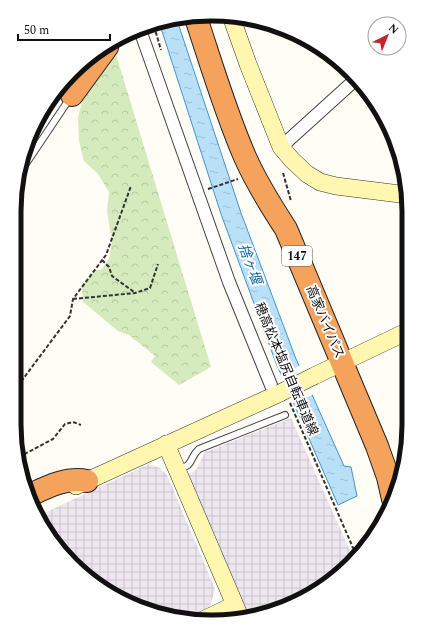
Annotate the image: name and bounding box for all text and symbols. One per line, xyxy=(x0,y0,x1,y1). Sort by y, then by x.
scale bar xyxy=(18,16,110,42)
north arrow xyxy=(367,16,407,56)
text: N xyxy=(384,20,403,38)
text: 50 m xyxy=(24,21,49,40)
water label: 捨ヶ堰 xyxy=(233,241,268,290)
road number: 147 xyxy=(282,246,312,266)
street label: 高家バイパス xyxy=(301,282,349,362)
street label: 穂高松本塩尻自転車道線 xyxy=(249,299,323,439)

